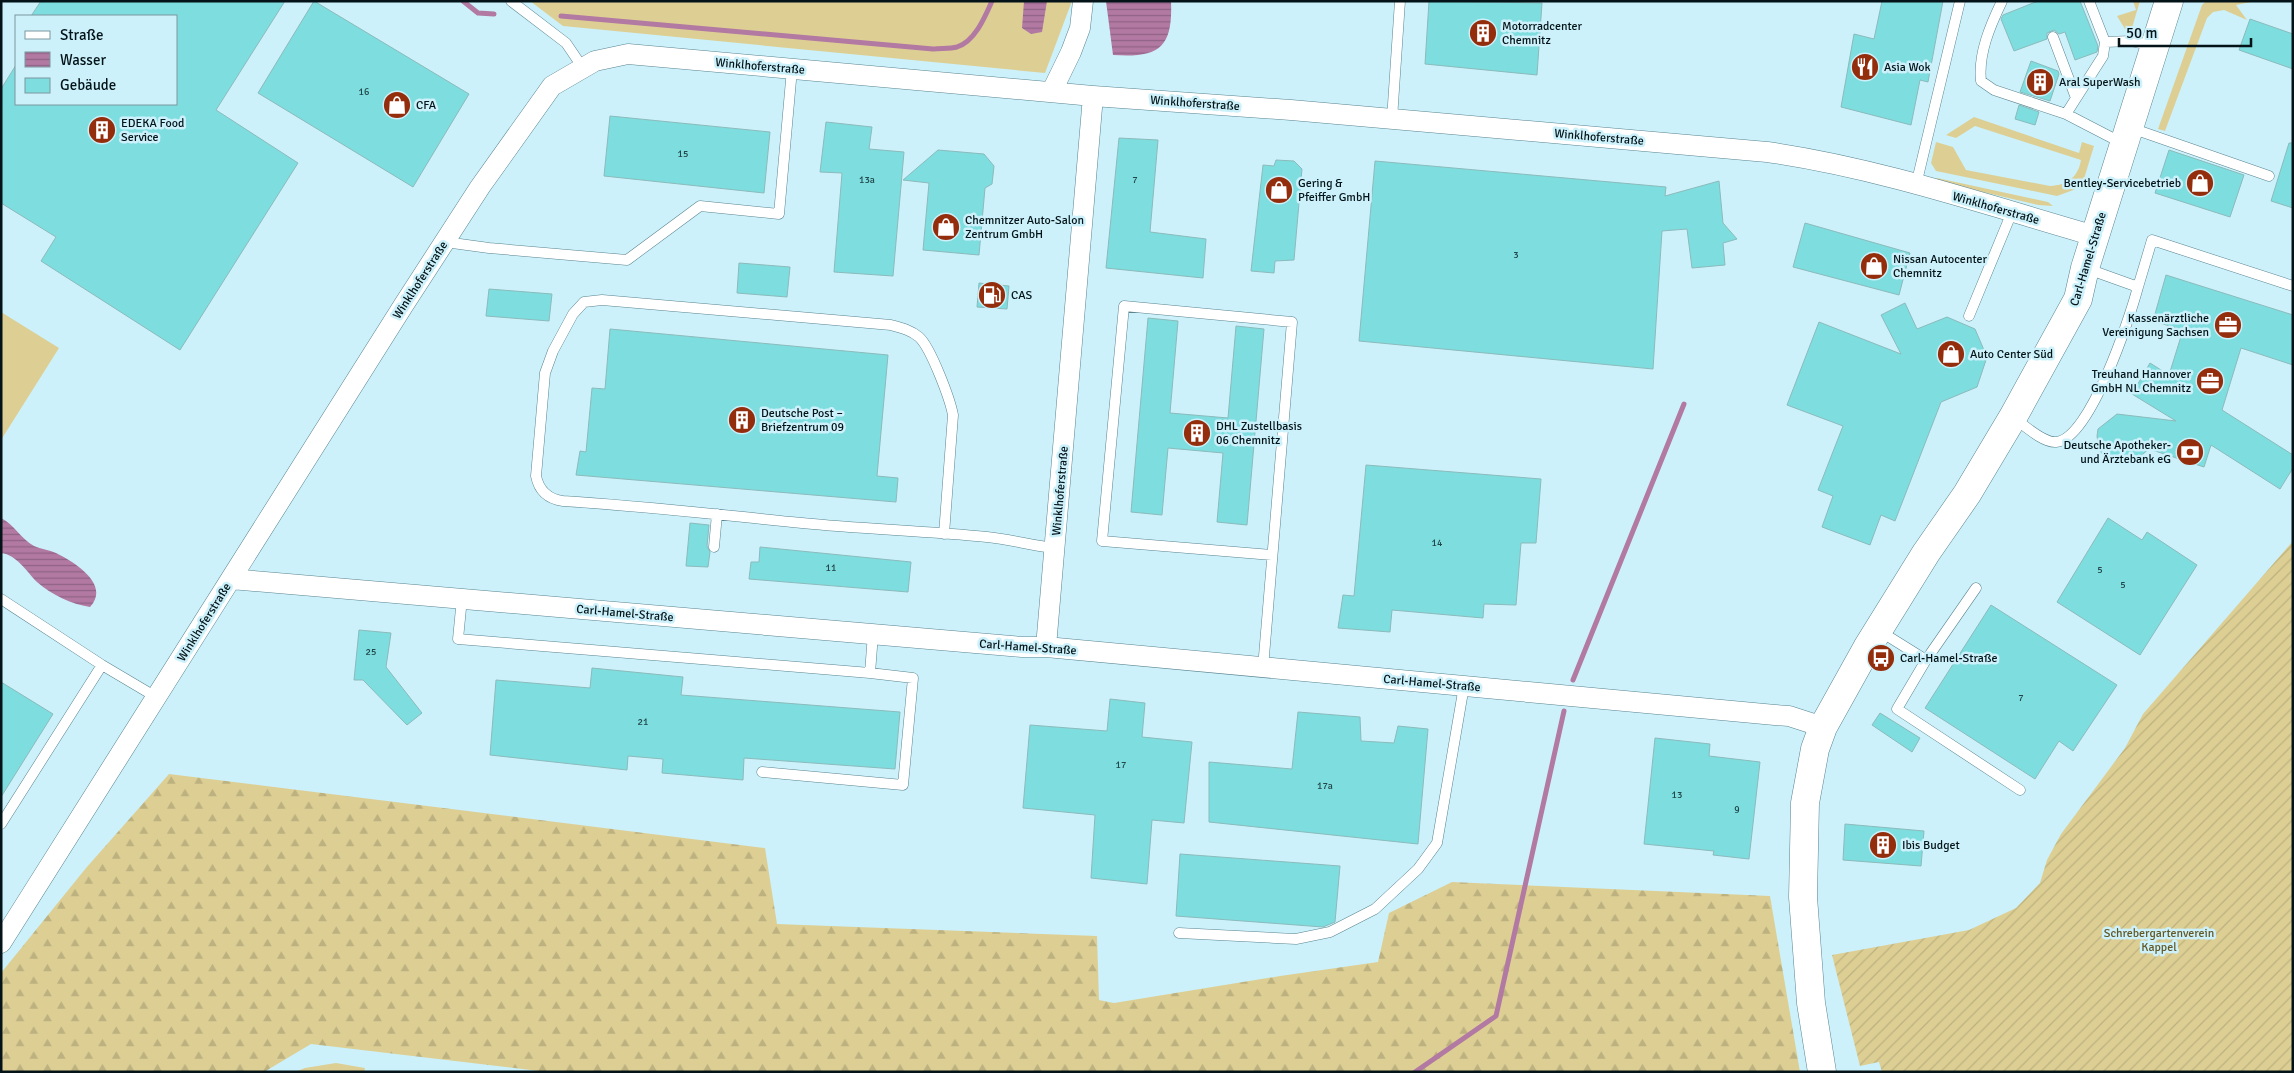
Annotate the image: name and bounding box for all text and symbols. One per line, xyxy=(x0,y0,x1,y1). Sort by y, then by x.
legend xyxy=(15,15,178,105)
scale bar xyxy=(2119,15,2252,47)
building icon: Motorradcenter Chemnitz xyxy=(1468,18,1498,48)
place label: Motorradcenter Chemnitz xyxy=(1502,19,1583,48)
text: 50 m xyxy=(2126,24,2157,42)
text: Straße xyxy=(60,26,104,44)
text: Wasser xyxy=(60,51,106,69)
restaurant icon: Asia Wok xyxy=(1850,52,1880,82)
street label: Winklhoferstraße xyxy=(715,55,805,78)
place label: Asia Wok xyxy=(1884,60,1931,75)
building icon: Aral SuperWash xyxy=(2025,67,2055,97)
place label: Aral SuperWash xyxy=(2059,75,2141,90)
text: Gebäude xyxy=(60,76,116,94)
house number: 16 xyxy=(359,86,369,98)
shop icon: CFA xyxy=(382,90,412,120)
street label: Winklhoferstraße xyxy=(1150,93,1240,114)
place label: CFA xyxy=(416,98,437,113)
building icon: EDEKA Food Service xyxy=(87,115,117,145)
place label: EDEKA Food Service xyxy=(121,116,184,145)
street label: Winklhoferstraße xyxy=(1554,126,1644,149)
house number: 15 xyxy=(678,148,688,160)
shop icon: Bentley-Servicebetrieb xyxy=(2185,168,2215,198)
house number: 13a xyxy=(859,174,875,186)
house number: 7 xyxy=(1132,174,1138,186)
shop icon: Gering & Pfeiffer GmbH xyxy=(1264,175,1294,205)
place label: Gering & Pfeiffer GmbH xyxy=(1298,176,1370,205)
place label: Bentley-Servicebetrieb xyxy=(2064,176,2181,191)
street label: Winklhoferstraße xyxy=(1951,189,2041,228)
street label: Carl-Hamel-Straße xyxy=(2067,210,2110,308)
shop icon: Chemnitzer Auto-Salon Zentrum GmbH xyxy=(931,212,961,242)
place label: Chemnitzer Auto-Salon Zentrum GmbH xyxy=(965,213,1084,242)
street label: Winklhoferstraße xyxy=(390,239,451,322)
house number: 3 xyxy=(1513,249,1519,261)
shop icon: Nissan Autocenter Chemnitz xyxy=(1859,251,1889,281)
place label: Nissan Autocenter Chemnitz xyxy=(1893,252,1988,281)
fuel station icon: CAS xyxy=(977,280,1007,310)
place label: CAS xyxy=(1011,288,1033,303)
office icon: Kassenärztliche Vereinigung Sachsen xyxy=(2213,310,2243,340)
place label: Kassenärztliche Vereinigung Sachsen xyxy=(2102,311,2209,340)
shop icon: Auto Center Süd xyxy=(1936,339,1966,369)
place label: Auto Center Süd xyxy=(1970,347,2053,362)
office icon: Treuhand Hannover GmbH NL Chemnitz xyxy=(2195,366,2225,396)
place label: Treuhand Hannover GmbH NL Chemnitz xyxy=(2091,367,2192,396)
building icon: Deutsche Post – Briefzentrum 09 xyxy=(727,405,757,435)
place label: Deutsche Post – Briefzentrum 09 xyxy=(761,406,844,435)
building icon: DHL Zustellbasis 06 Chemnitz xyxy=(1182,418,1212,448)
place label: DHL Zustellbasis 06 Chemnitz xyxy=(1216,419,1302,448)
bank icon: Deutsche Apotheker- und Ärztebank eG xyxy=(2175,437,2205,467)
place label: Deutsche Apotheker- und Ärztebank eG xyxy=(2063,438,2171,467)
street label: Winklhoferstraße xyxy=(1049,446,1072,536)
house number: 14 xyxy=(1432,537,1443,549)
house number: 11 xyxy=(826,562,836,574)
house number: 5 xyxy=(2097,564,2103,576)
house number: 5 xyxy=(2120,579,2126,591)
street label: Winklhoferstraße xyxy=(174,580,235,664)
street label: Carl-Hamel-Straße xyxy=(576,602,674,625)
street label: Carl-Hamel-Straße xyxy=(979,637,1077,658)
bus stop icon: Carl-Hamel-Straße xyxy=(1866,643,1896,673)
house number: 25 xyxy=(366,646,376,658)
place label: Carl-Hamel-Straße xyxy=(1900,651,1997,666)
street label: Carl-Hamel-Straße xyxy=(1383,672,1481,695)
house number: 7 xyxy=(2018,692,2024,704)
house number: 21 xyxy=(638,716,648,728)
house number: 17 xyxy=(1116,759,1126,771)
house number: 17a xyxy=(1317,780,1333,792)
house number: 13 xyxy=(1672,789,1682,801)
house number: 9 xyxy=(1734,804,1740,816)
building icon: Ibis Budget xyxy=(1868,830,1898,860)
place label: Ibis Budget xyxy=(1902,838,1960,853)
park label: Schrebergartenverein Kappel xyxy=(2104,926,2214,955)

